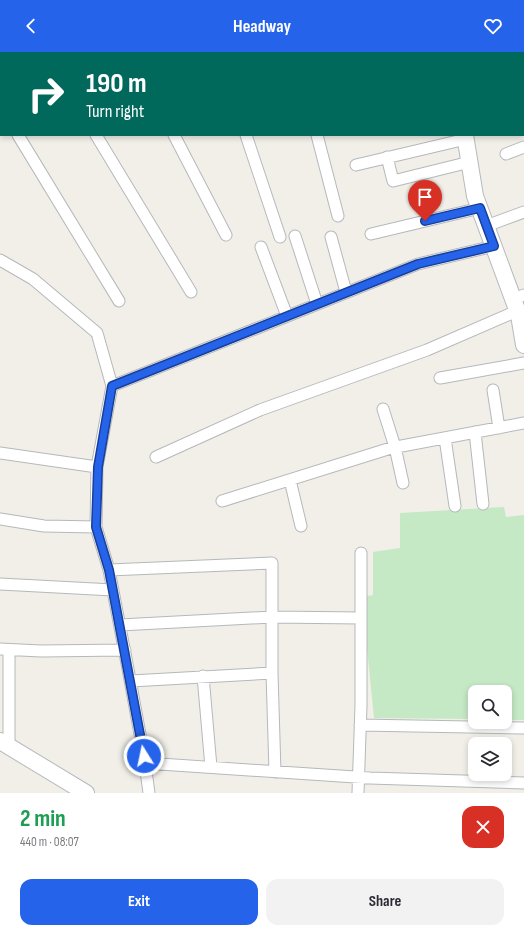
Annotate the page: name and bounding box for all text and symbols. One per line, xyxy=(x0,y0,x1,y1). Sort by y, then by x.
icon: back xyxy=(20,15,42,37)
icon: heart xyxy=(482,15,504,37)
text: Headway xyxy=(233,16,291,37)
text: 190 m xyxy=(86,67,147,100)
icon: right xyxy=(20,68,72,120)
text: Turn right xyxy=(86,101,144,122)
pin xyxy=(408,180,442,221)
icon: arrive xyxy=(414,186,436,208)
map controls xyxy=(468,685,512,781)
button: search xyxy=(468,685,512,729)
position arrow xyxy=(123,735,165,777)
button: layers xyxy=(468,737,512,781)
text: 2 min xyxy=(20,804,66,833)
button: close xyxy=(462,806,504,848)
text: 440 m · 08:07 xyxy=(20,834,79,850)
button: Exit xyxy=(20,879,258,925)
button: Share xyxy=(266,879,504,925)

